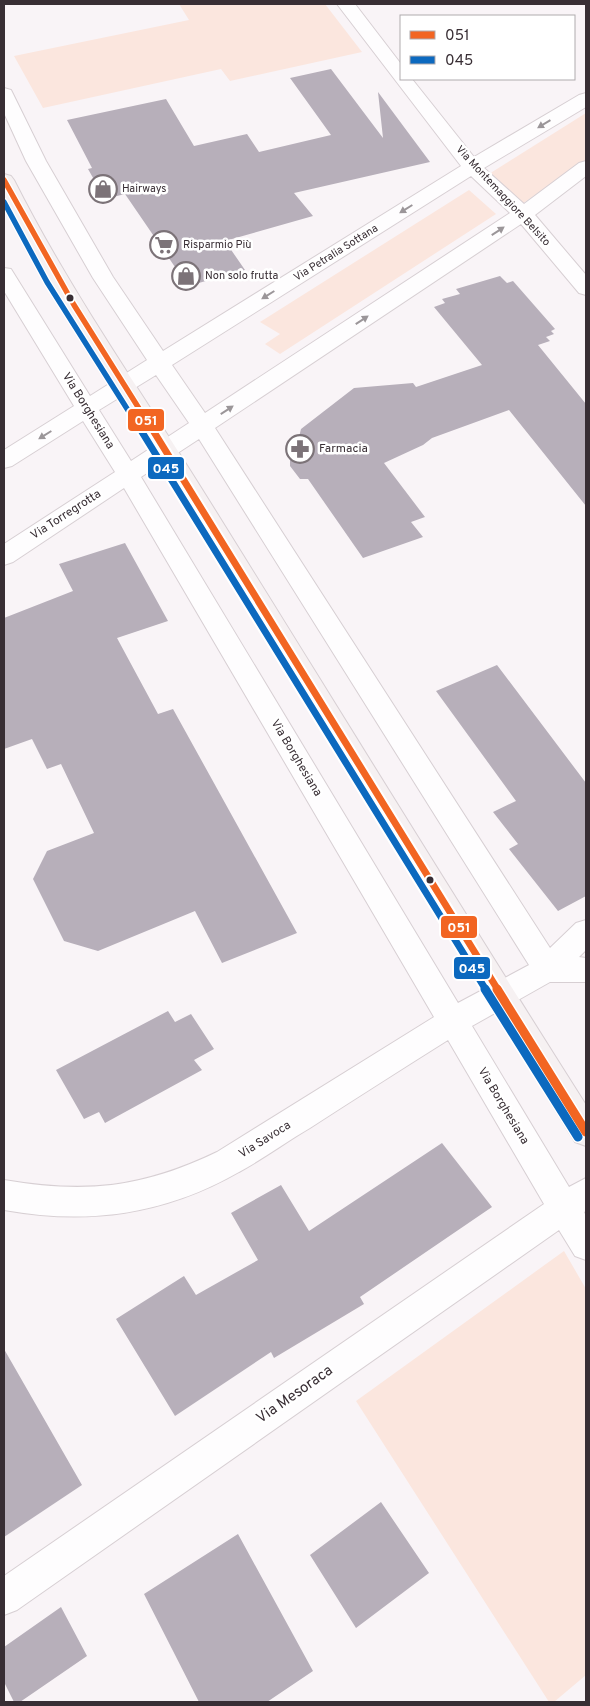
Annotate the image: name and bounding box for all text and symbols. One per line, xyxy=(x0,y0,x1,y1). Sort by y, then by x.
legend xyxy=(400,15,575,80)
text: 051 xyxy=(445,27,470,46)
text: 045 xyxy=(445,52,473,71)
one-way arrow xyxy=(538,119,551,128)
street label: Via Montemaggiore Belsito xyxy=(453,143,553,249)
shop icon: Hairways xyxy=(88,174,118,204)
place label: Hairways xyxy=(122,182,167,196)
one-way arrow xyxy=(399,204,412,213)
street label: Via Petralia Sottana xyxy=(291,221,381,285)
one-way arrow xyxy=(491,226,505,235)
supermarket icon: Risparmio Più xyxy=(149,230,179,260)
place label: Risparmio Più xyxy=(183,238,252,252)
shop icon: Non solo frutta xyxy=(171,261,201,291)
place label: Non solo frutta xyxy=(205,269,279,283)
one-way arrow xyxy=(262,291,275,300)
unlabelled marker xyxy=(65,293,75,303)
one-way arrow xyxy=(356,315,369,325)
street label: Via Borghesiana xyxy=(58,370,118,452)
one-way arrow xyxy=(220,405,234,415)
line badge: 051 xyxy=(127,408,165,432)
text: 051 xyxy=(134,413,158,430)
one-way arrow xyxy=(38,430,51,439)
pharmacy icon: Farmacia xyxy=(285,434,315,464)
place label: Farmacia xyxy=(319,441,368,457)
line badge: 045 xyxy=(147,456,185,480)
text: 045 xyxy=(153,461,179,478)
street label: Via Torregrotta xyxy=(28,486,104,544)
street label: Via Borghesiana xyxy=(267,716,325,800)
unlabelled marker xyxy=(425,875,435,885)
line badge: 051 xyxy=(440,915,478,939)
text: 051 xyxy=(447,920,471,937)
line badge: 045 xyxy=(453,956,491,980)
text: 045 xyxy=(459,961,485,978)
street label: Via Borghesiana xyxy=(474,1064,532,1148)
street label: Via Savoca xyxy=(236,1118,294,1162)
street label: Via Mesoraca xyxy=(253,1362,337,1428)

